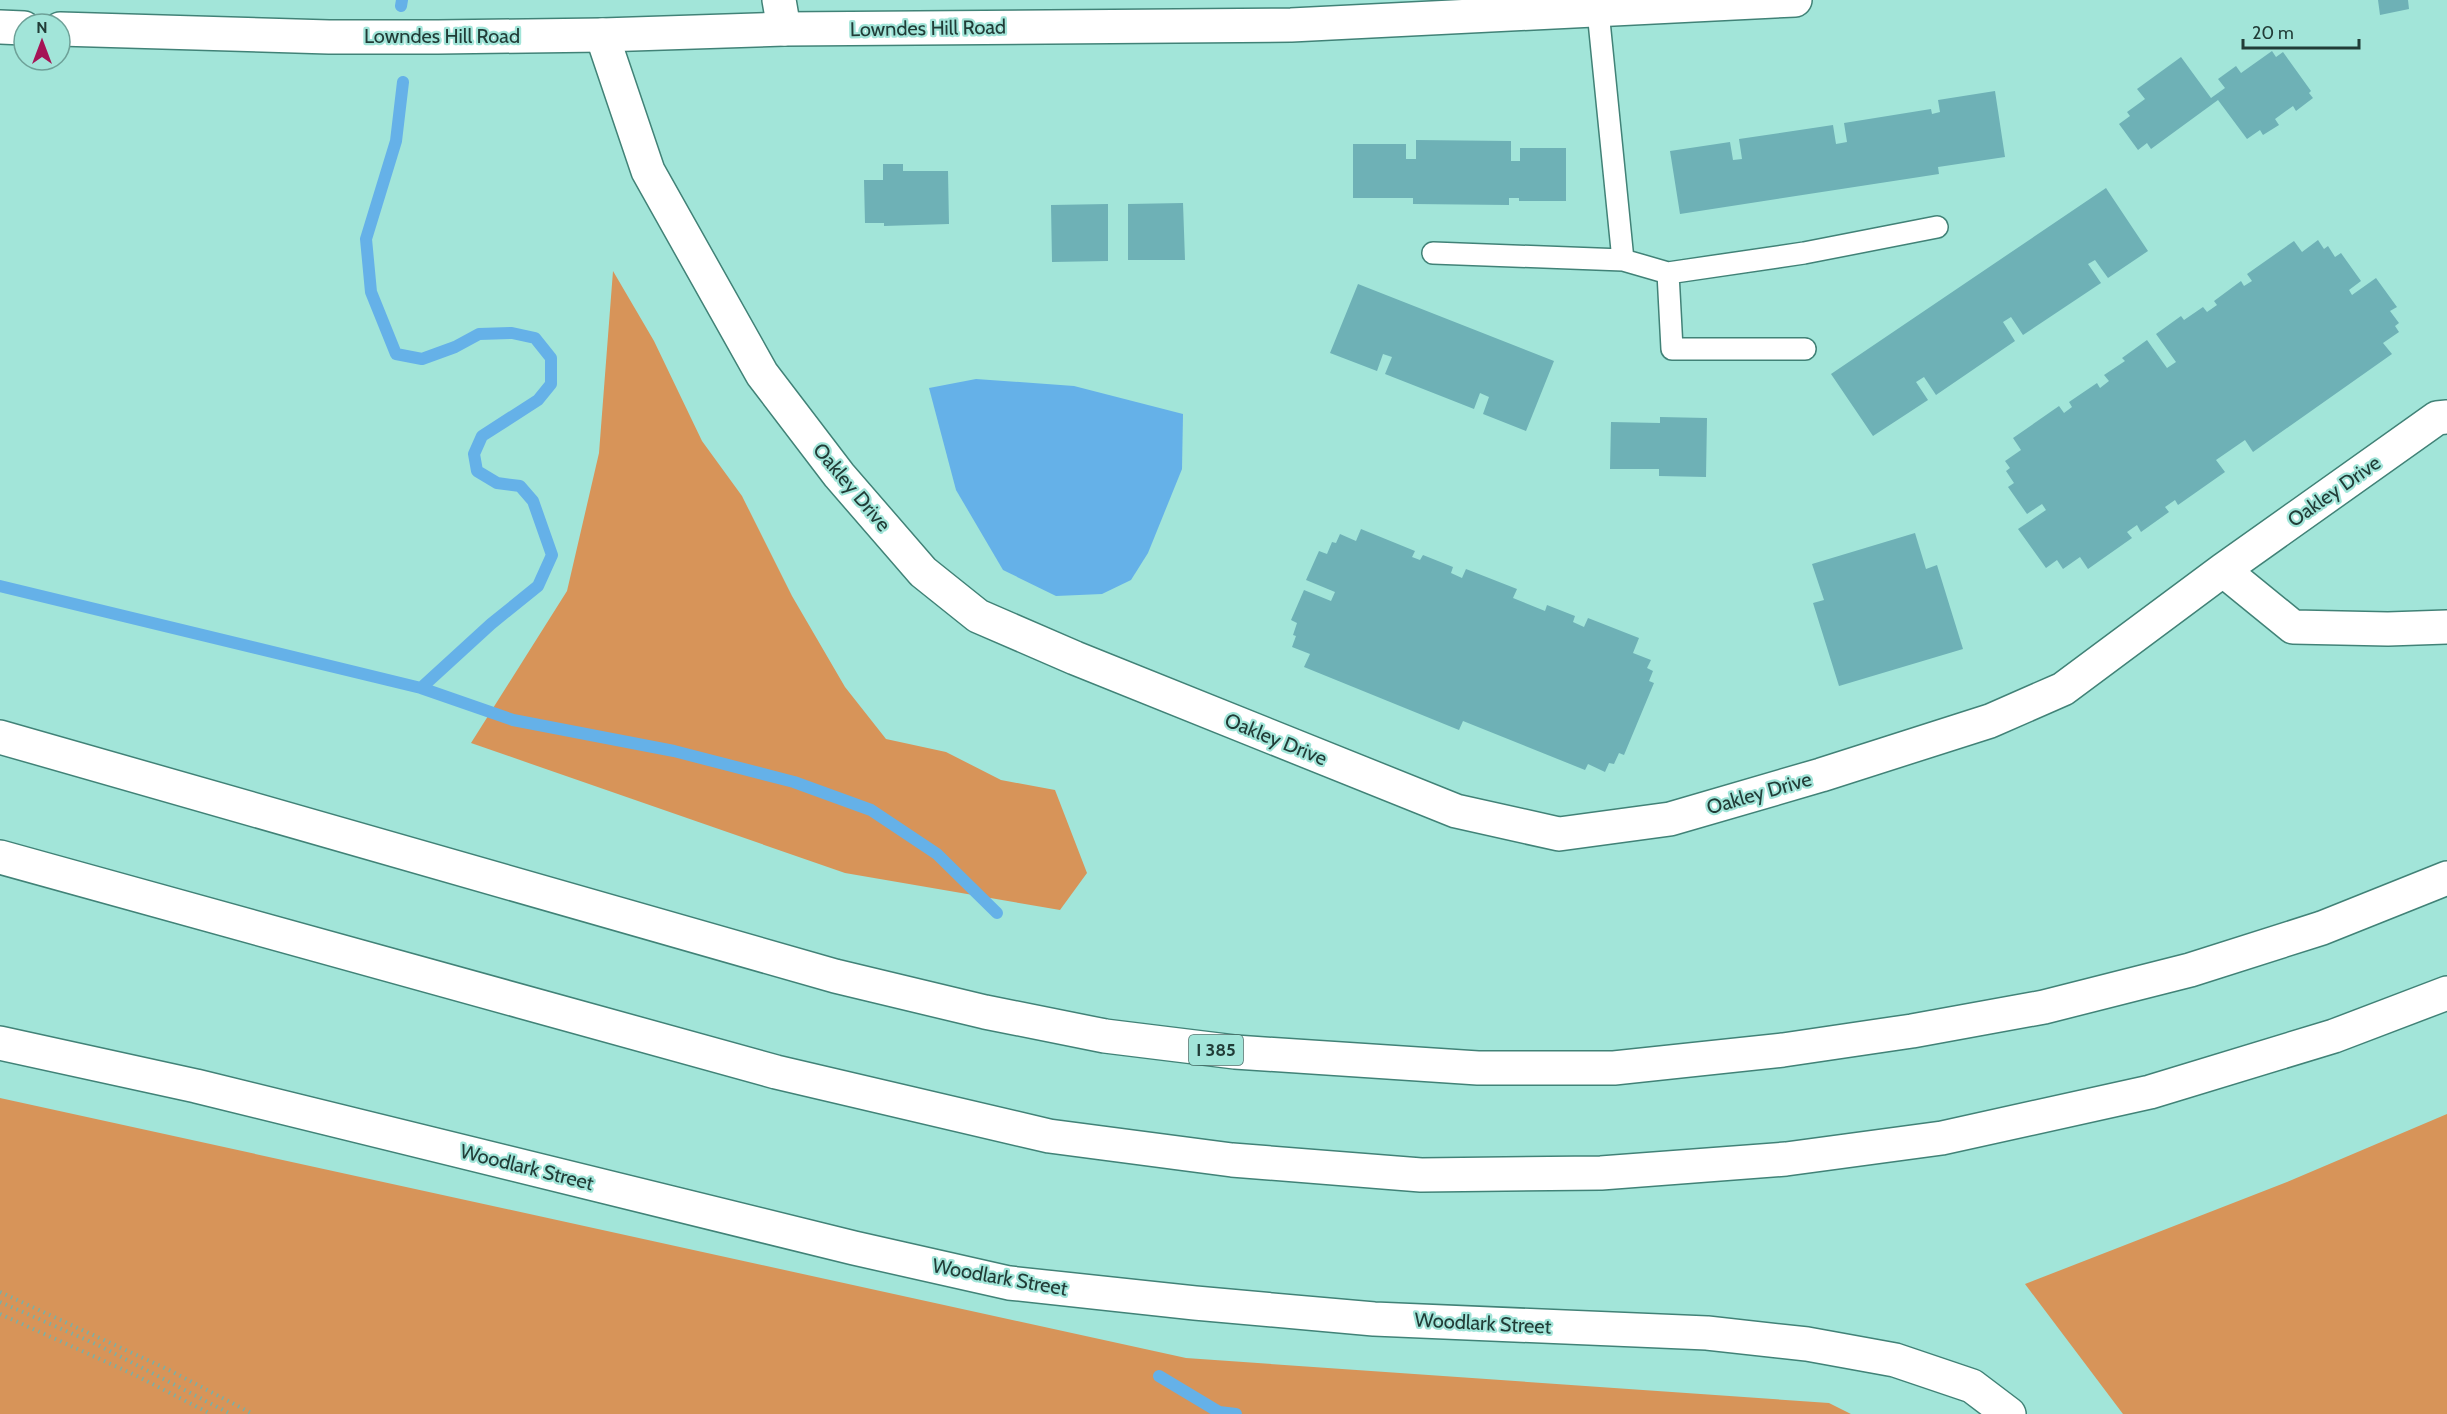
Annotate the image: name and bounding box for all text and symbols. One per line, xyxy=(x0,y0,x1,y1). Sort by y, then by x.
north arrow xyxy=(12,12,72,72)
scale bar xyxy=(2243,12,2358,50)
street label: Lowndes Hill Road xyxy=(850,15,1006,41)
text: N xyxy=(36,18,48,37)
text: 20 m xyxy=(2252,22,2294,44)
street label: Lowndes Hill Road xyxy=(364,24,520,48)
street label: Oakley Drive xyxy=(808,438,896,536)
street label: Oakley Drive xyxy=(2283,450,2385,532)
street label: Oakley Drive xyxy=(1221,708,1331,770)
street label: Oakley Drive xyxy=(1704,767,1814,819)
road number: I 385 xyxy=(1189,1035,1243,1065)
street label: Woodlark Street xyxy=(458,1139,596,1195)
street label: Woodlark Street xyxy=(931,1253,1070,1301)
street label: Woodlark Street xyxy=(1414,1307,1552,1339)

